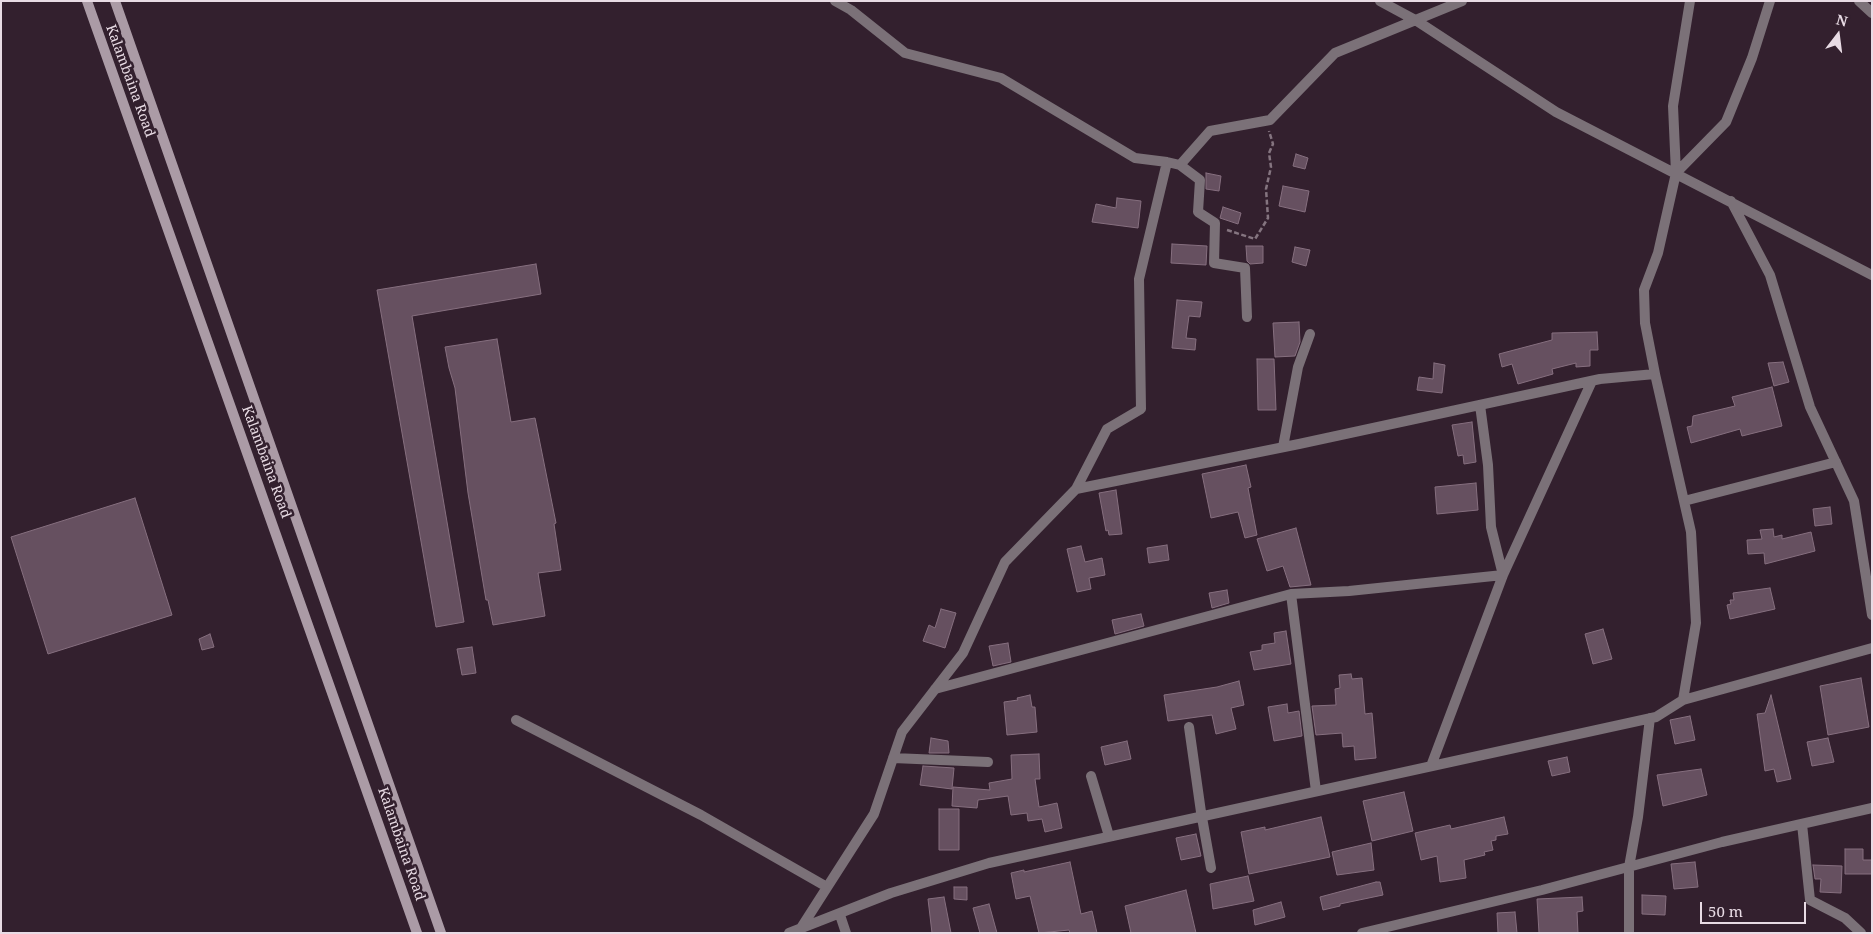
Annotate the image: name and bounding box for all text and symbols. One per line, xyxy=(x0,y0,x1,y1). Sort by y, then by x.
text: N xyxy=(1834,9,1850,31)
north arrow xyxy=(1813,10,1863,60)
street label: Kalambaina Road xyxy=(102,23,158,139)
street label: Kalambaina Road xyxy=(238,404,294,520)
street label: Kalambaina Road xyxy=(374,785,428,903)
scale bar xyxy=(1703,892,1809,924)
text: 50 m xyxy=(1708,901,1743,921)

